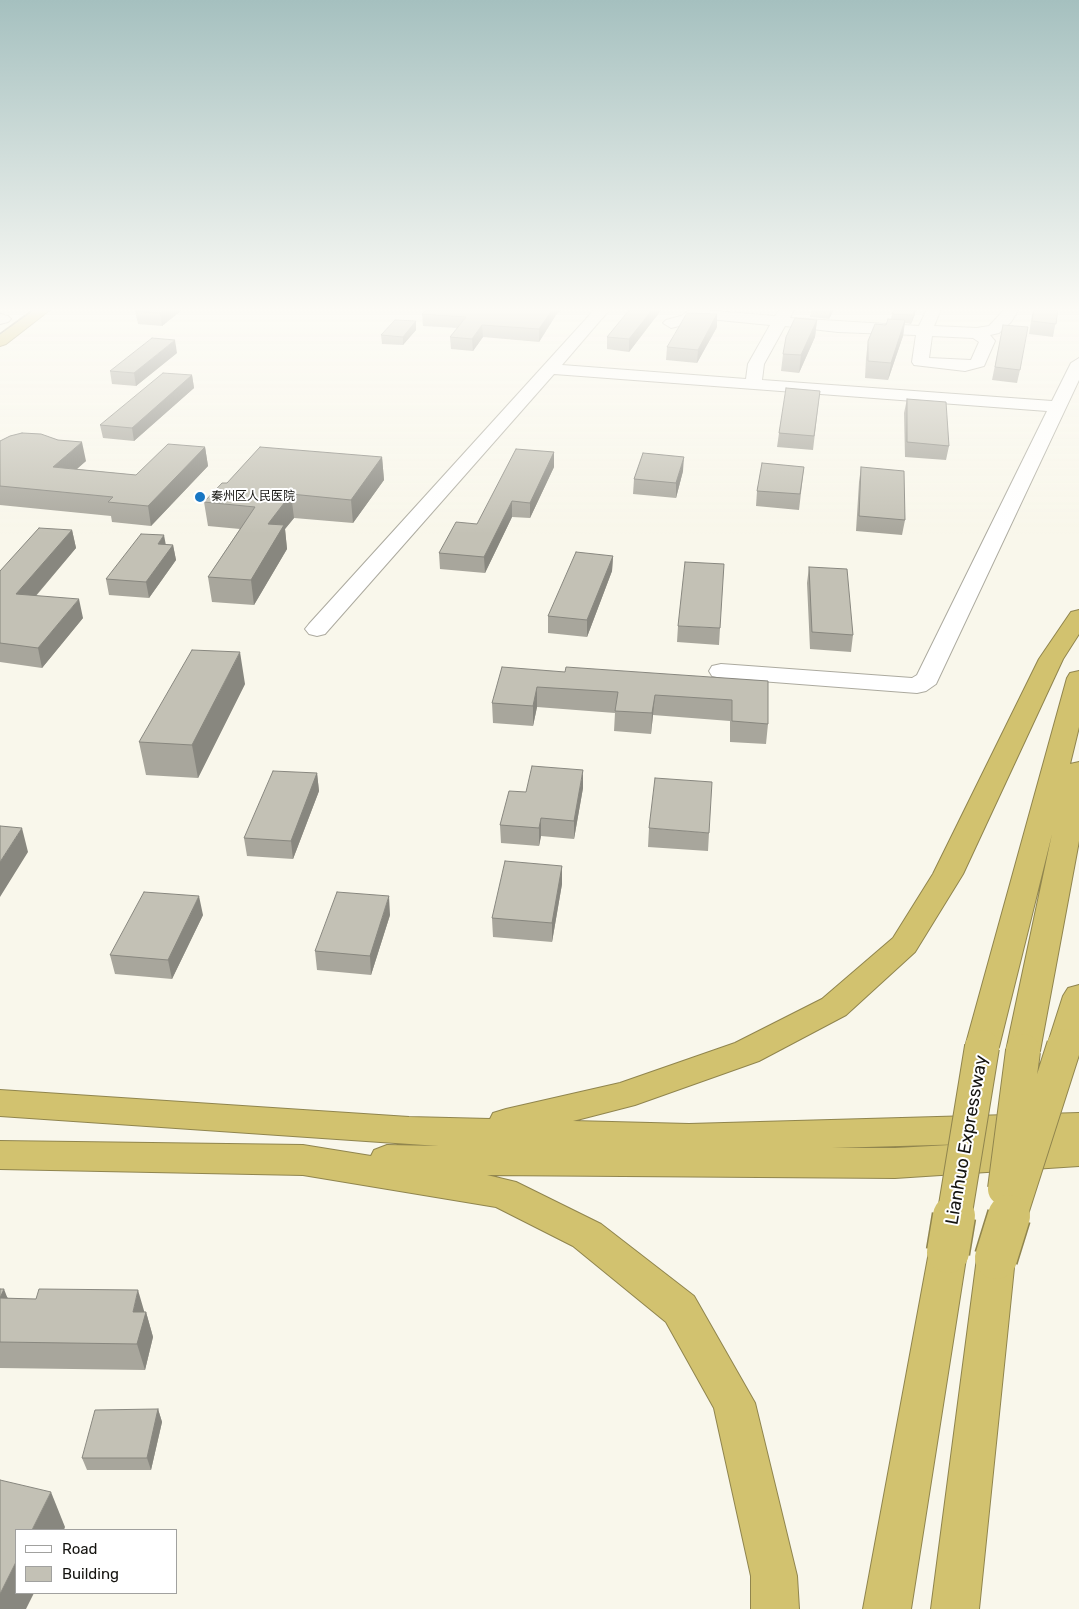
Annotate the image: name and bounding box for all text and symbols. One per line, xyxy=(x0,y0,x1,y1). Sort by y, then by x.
marker: 秦州区人民医院 xyxy=(193,490,207,504)
place label: 秦州区人民医院 xyxy=(211,490,295,504)
street label: Lianhuo Expressway xyxy=(941,1053,993,1227)
legend xyxy=(15,1529,178,1594)
text: Road xyxy=(62,1540,98,1558)
text: Building xyxy=(62,1565,119,1583)

